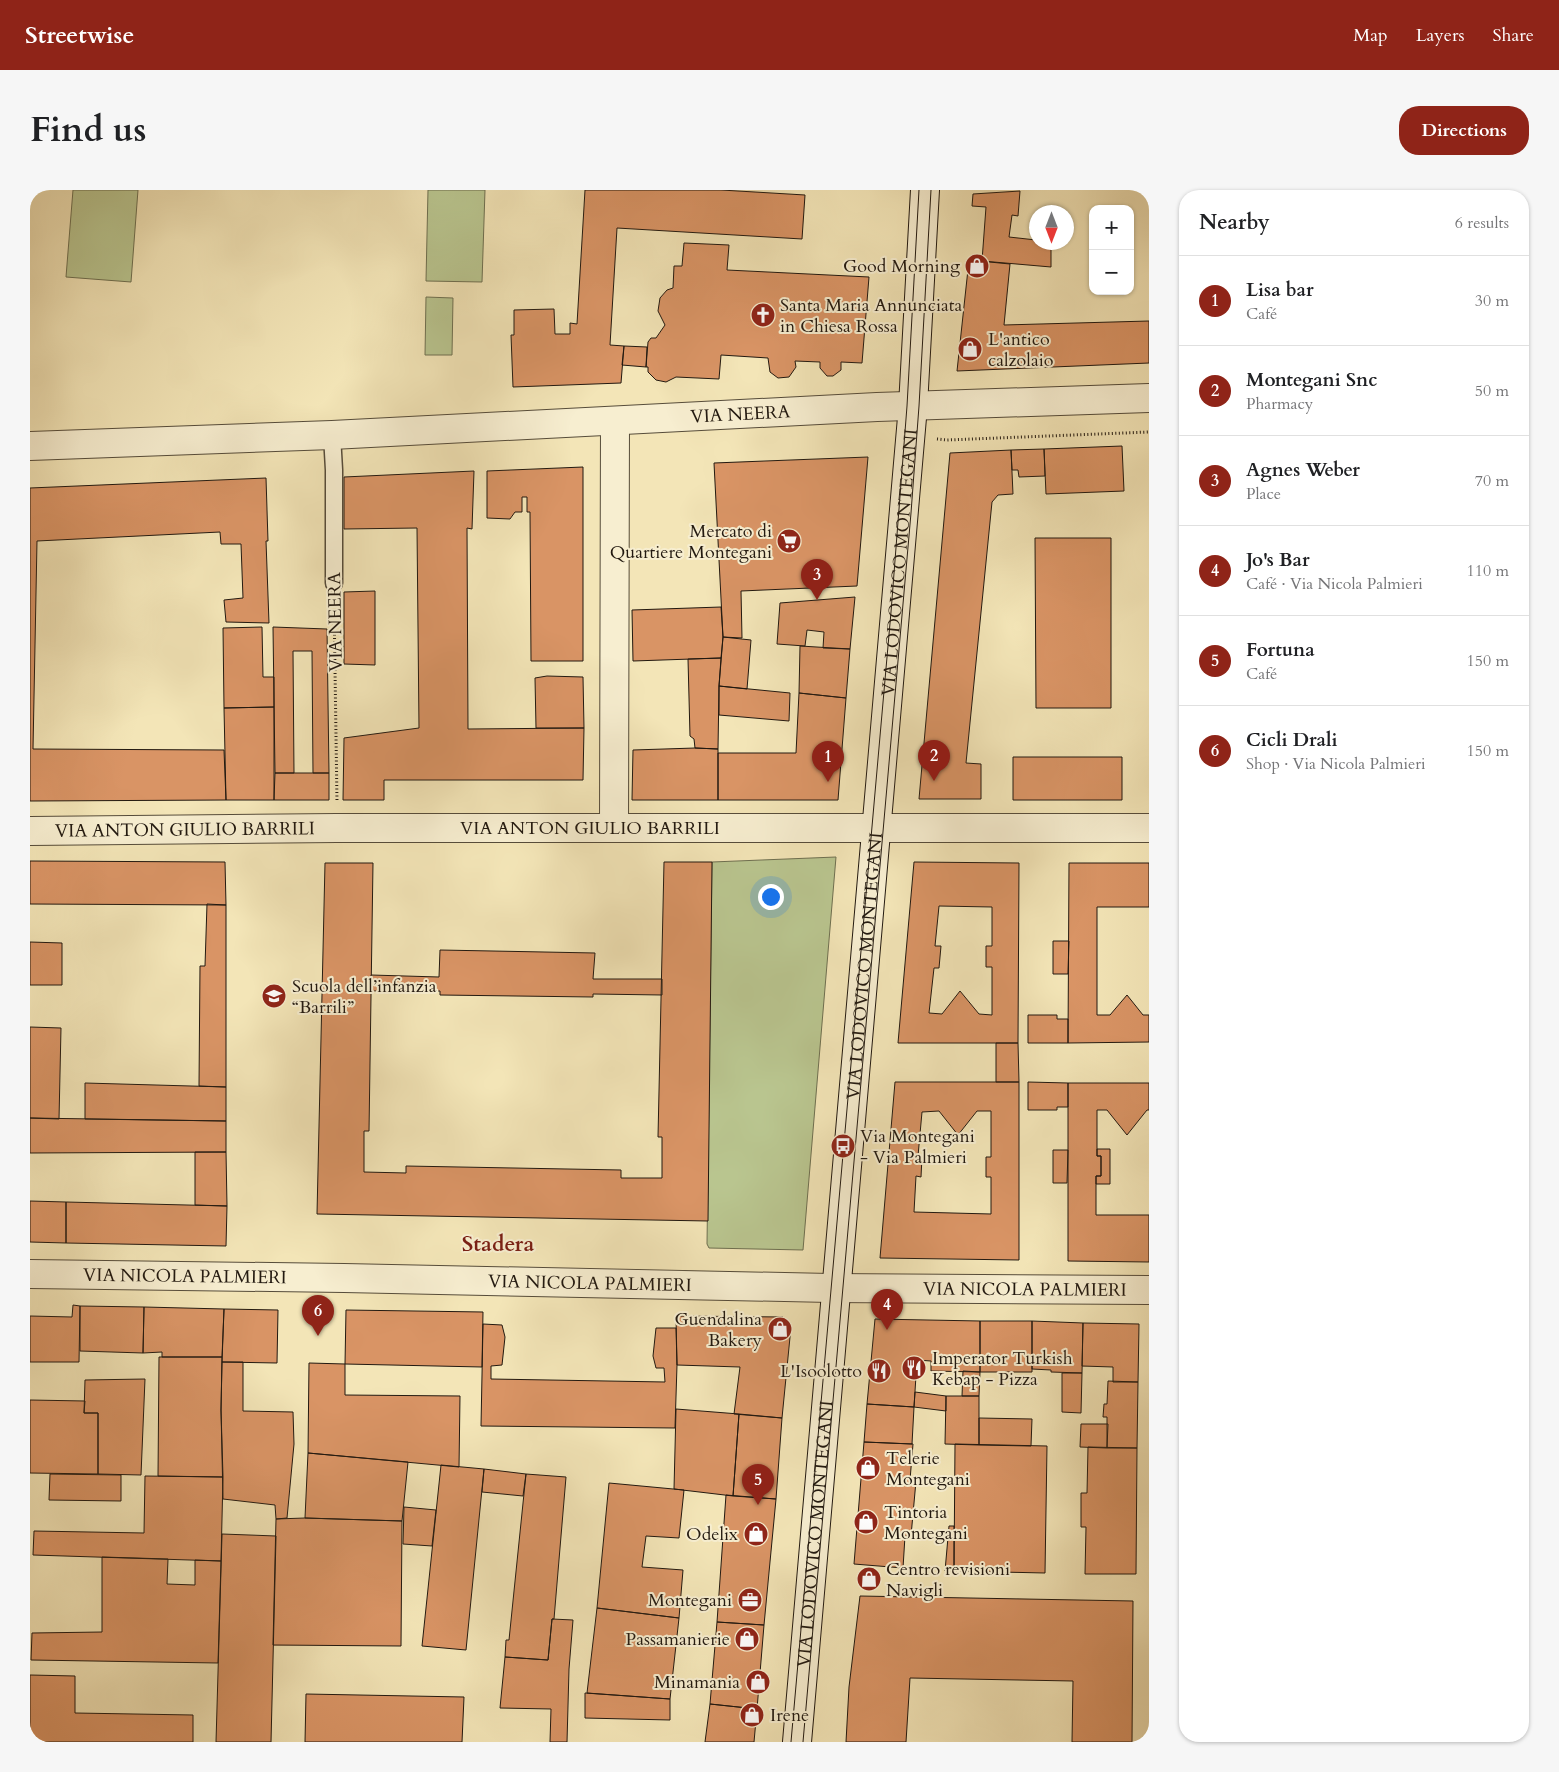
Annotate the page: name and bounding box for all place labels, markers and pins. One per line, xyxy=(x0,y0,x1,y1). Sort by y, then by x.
shop icon: Good Morning xyxy=(964,253,990,279)
place label: Good Morning xyxy=(843,254,961,279)
place label: Santa Maria Annunciata in Chiesa Rossa xyxy=(780,293,962,339)
church icon: Santa Maria Annunciata in Chiesa Rossa xyxy=(750,302,776,328)
place label: L'antico calzolaio xyxy=(988,327,1054,373)
shop icon: L'antico calzolaio xyxy=(957,336,983,362)
place label: Mercato di Quartiere Montegani xyxy=(610,519,772,565)
supermarket icon: Mercato di Quartiere Montegani xyxy=(776,528,802,554)
pin: 3 xyxy=(801,559,833,600)
pin: 2 xyxy=(918,740,950,781)
pin: 1 xyxy=(812,741,844,782)
place label: Scuola dell’infanzia “Barrili” xyxy=(292,974,437,1020)
school or university icon: Scuola dell’infanzia “Barrili” xyxy=(261,983,287,1009)
place label: Via Montegani - Via Palmieri xyxy=(860,1124,975,1170)
bus stop icon: Via Montegani - Via Palmieri xyxy=(830,1133,856,1159)
pin: 4 xyxy=(871,1289,903,1330)
pin: 6 xyxy=(302,1295,334,1336)
place label: Guendalina Bakery xyxy=(674,1307,762,1353)
shop icon: Guendalina Bakery xyxy=(767,1316,793,1342)
place label: Imperator Turkish Kebap - Pizza xyxy=(932,1346,1073,1392)
restaurant icon: Imperator Turkish Kebap - Pizza xyxy=(901,1355,927,1381)
restaurant icon: L'Isoolotto xyxy=(866,1358,892,1384)
place label: L'Isoolotto xyxy=(780,1359,862,1384)
place label: Telerie Montegani xyxy=(886,1446,970,1492)
shop icon: Telerie Montegani xyxy=(855,1455,881,1481)
pin: 5 xyxy=(742,1464,774,1505)
place label: Tintoria Montegani xyxy=(884,1500,968,1546)
shop icon: Tintoria Montegani xyxy=(853,1509,879,1535)
shop icon: Odelix xyxy=(743,1521,769,1547)
place label: Odelix xyxy=(686,1522,738,1547)
place label: Centro revisioni Navigli xyxy=(886,1557,1010,1603)
shop icon: Centro revisioni Navigli xyxy=(856,1566,882,1592)
office icon: Montegani xyxy=(737,1587,763,1613)
place label: Montegani xyxy=(648,1588,732,1613)
shop icon: Passamanierie xyxy=(734,1626,760,1652)
place label: Passamanierie xyxy=(625,1627,730,1652)
shop icon: Minamania xyxy=(745,1669,771,1695)
place label: Minamania xyxy=(654,1670,740,1695)
shop icon: Irene xyxy=(739,1702,765,1728)
place label: Irene xyxy=(770,1703,809,1728)

